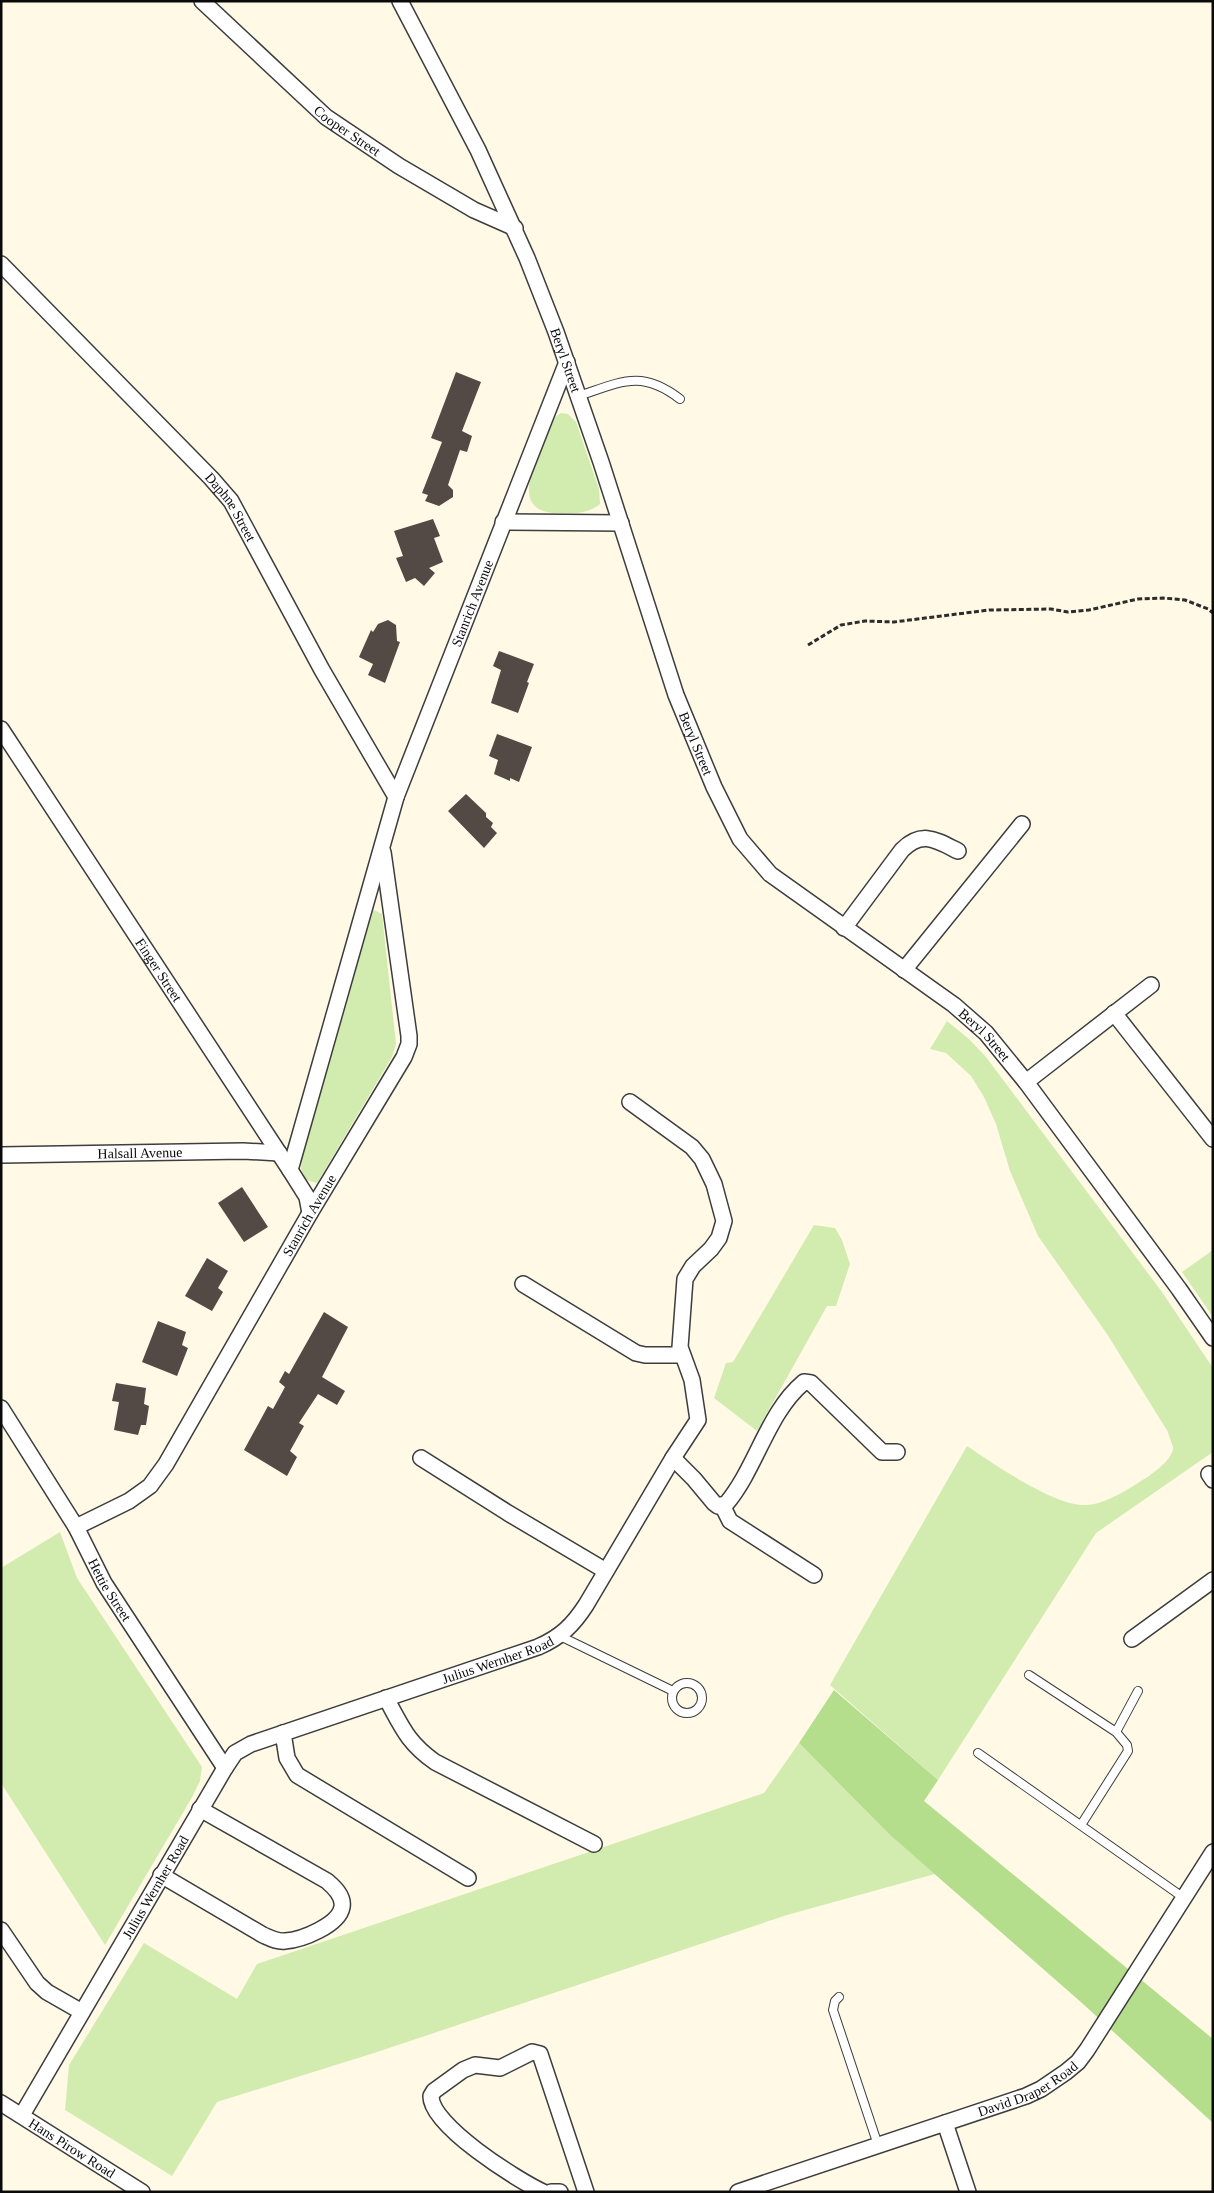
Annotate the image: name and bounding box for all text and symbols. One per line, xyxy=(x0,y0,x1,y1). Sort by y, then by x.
street label: Cooper Street xyxy=(311,102,383,159)
street label: Beryl Street xyxy=(548,326,584,394)
street label: Daphne Street xyxy=(202,470,259,544)
street label: Stanrich Avenue xyxy=(448,558,496,649)
street label: Beryl Street xyxy=(676,709,716,778)
street label: Finger Street xyxy=(133,935,185,1005)
street label: Beryl Street xyxy=(956,1005,1013,1064)
street label: Halsall Avenue xyxy=(97,1145,183,1161)
street label: Stanrich Avenue xyxy=(279,1172,339,1259)
street label: Hettie Street xyxy=(85,1556,134,1624)
street label: Julius Wernher Road xyxy=(440,1633,556,1686)
street label: Julius Wernher Road xyxy=(119,1833,191,1941)
street label: David Draper Road xyxy=(976,2058,1080,2119)
street label: Hans Pirow Road xyxy=(26,2115,118,2181)

